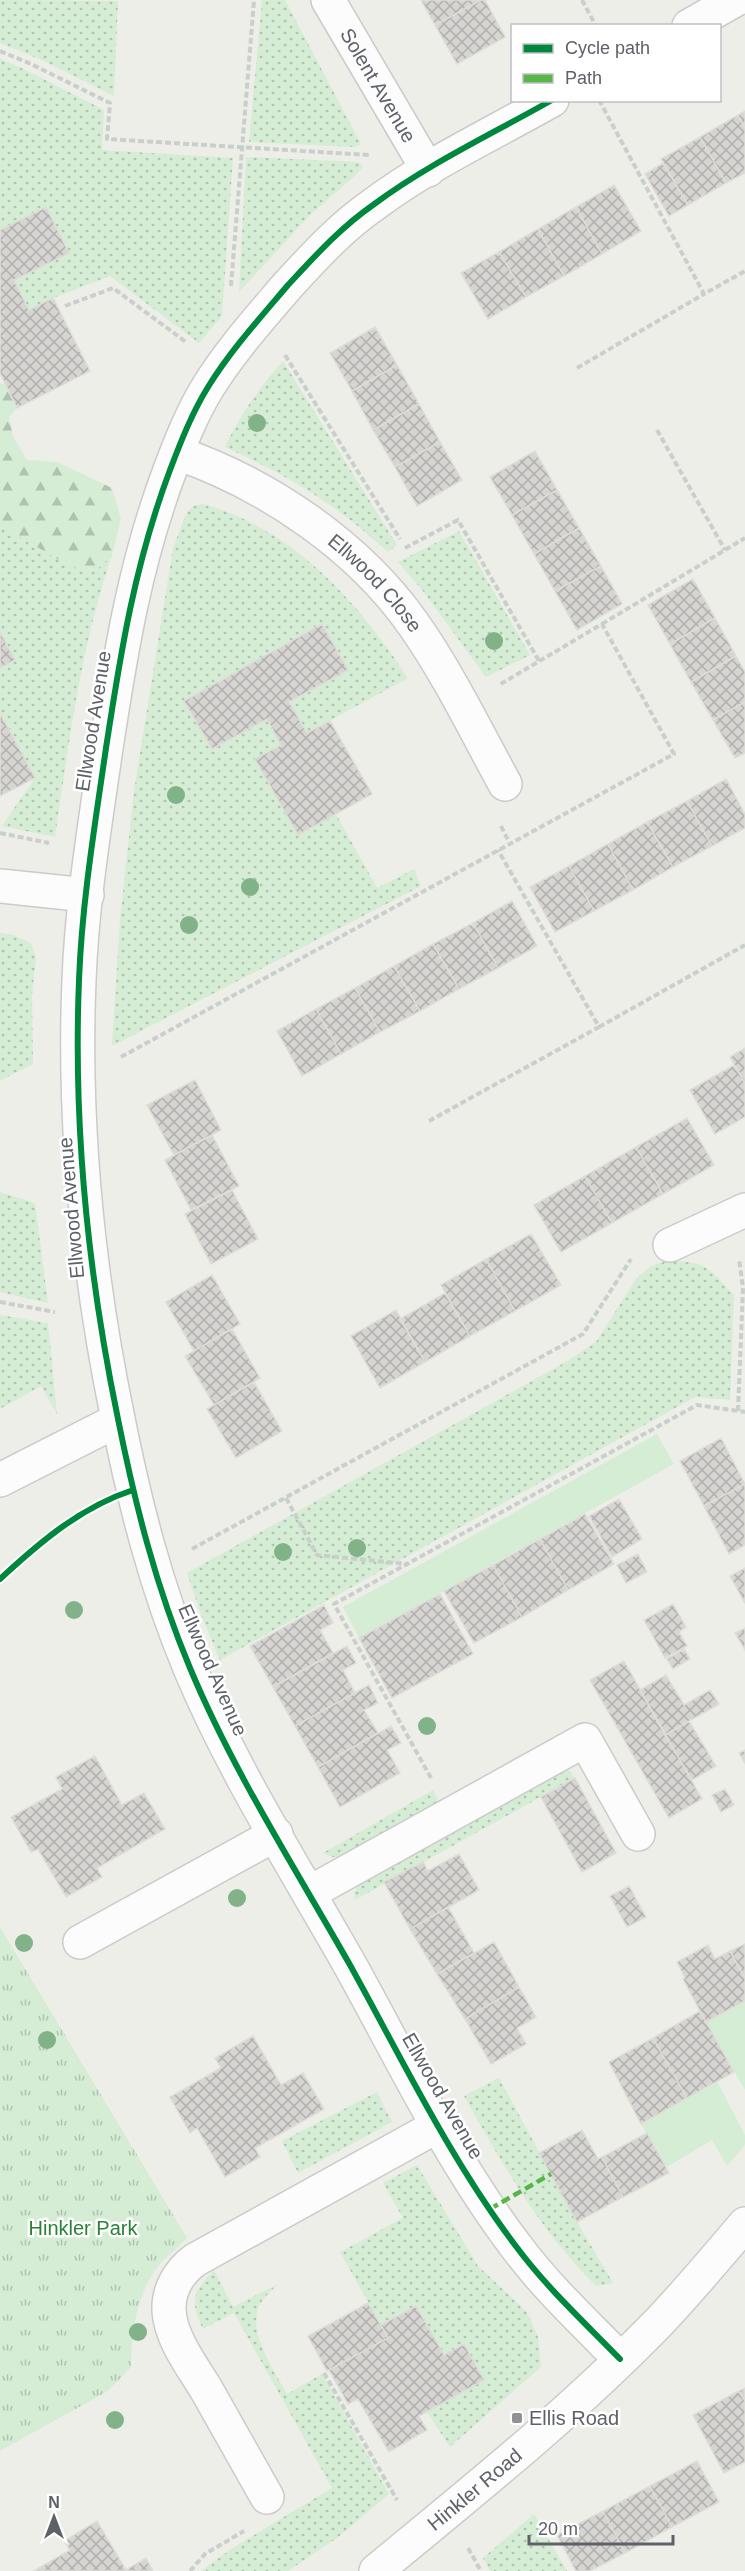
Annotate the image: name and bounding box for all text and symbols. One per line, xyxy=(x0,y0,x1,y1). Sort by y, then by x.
street label: Solent Avenue xyxy=(336,24,420,146)
legend xyxy=(511,24,721,102)
text: Cycle path xyxy=(565,38,650,58)
text: Path xyxy=(565,68,602,88)
street label: Ellwood Close xyxy=(324,529,426,636)
street label: Ellwood Avenue xyxy=(71,649,115,793)
street label: Ellwood Avenue xyxy=(54,1136,88,1280)
street label: Ellwood Avenue xyxy=(174,1601,252,1739)
street label: Ellwood Avenue xyxy=(398,2029,488,2163)
park label: Hinkler Park xyxy=(29,2217,138,2239)
place label: Ellis Road xyxy=(529,2407,619,2429)
marker: Ellis Road xyxy=(510,2411,524,2425)
street label: Hinkler Road xyxy=(423,2444,526,2535)
north arrow xyxy=(24,2487,84,2547)
text: N xyxy=(48,2494,60,2511)
scale bar xyxy=(529,2508,673,2546)
text: 20 m xyxy=(538,2519,578,2539)

